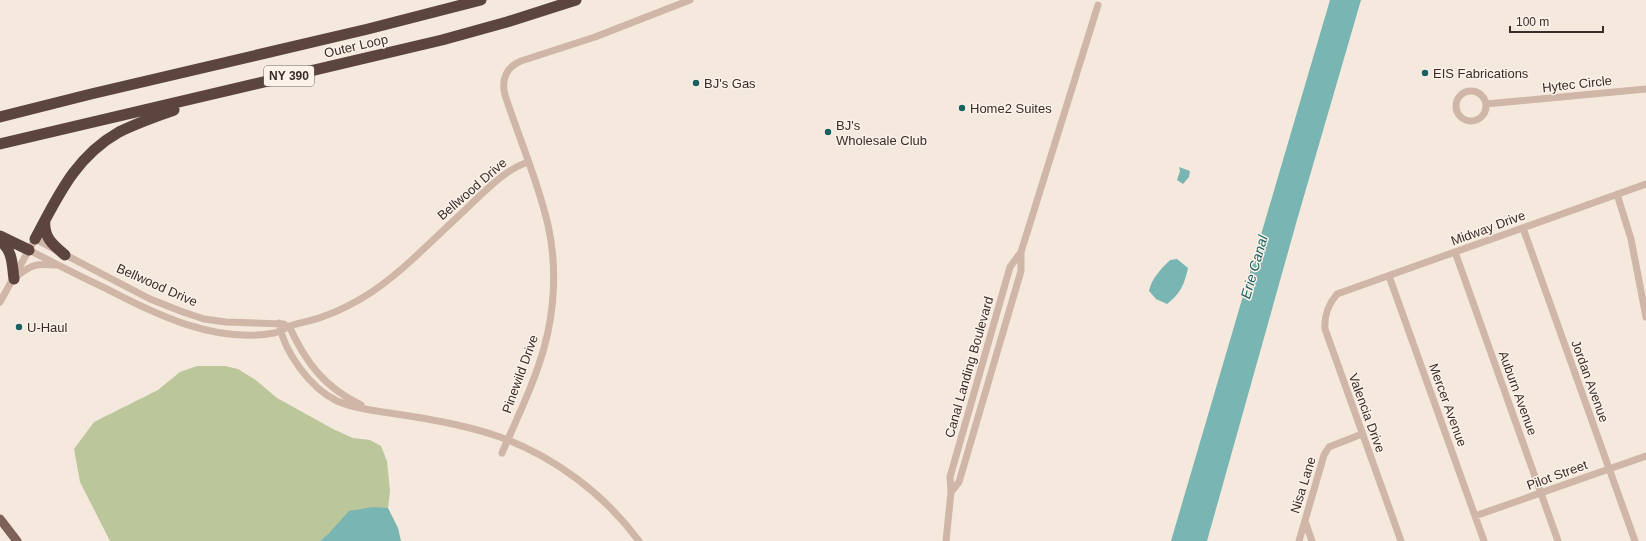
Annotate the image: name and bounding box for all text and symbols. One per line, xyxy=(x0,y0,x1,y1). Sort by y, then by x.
scale bar xyxy=(1510,8,1603,34)
text: 100 m xyxy=(1516,15,1549,29)
street label: Outer Loop xyxy=(323,31,389,61)
road number: NY 390 xyxy=(264,66,314,86)
place label: EIS Fabrications xyxy=(1433,66,1529,81)
marker: EIS Fabrications xyxy=(1420,68,1430,78)
street label: Hytec Circle xyxy=(1541,73,1613,95)
place label: BJ's Gas xyxy=(704,76,756,91)
marker: BJ's Gas xyxy=(691,78,701,88)
place label: Home2 Suites xyxy=(970,101,1052,116)
marker: Home2 Suites xyxy=(957,103,967,113)
place label: BJ's Wholesale Club xyxy=(836,118,927,148)
marker: BJ's Wholesale Club xyxy=(823,127,833,137)
street label: Bellwood Drive xyxy=(434,155,510,223)
street label: Midway Drive xyxy=(1449,208,1527,248)
water label: Erie Canal xyxy=(1237,233,1271,301)
street label: Bellwood Drive xyxy=(114,261,200,309)
street label: Canal Landing Boulevard xyxy=(942,295,996,439)
place label: U-Haul xyxy=(27,320,68,335)
marker: U-Haul xyxy=(14,322,24,332)
street label: Pinewild Drive xyxy=(499,333,541,415)
street label: Jordan Avenue xyxy=(1568,338,1612,424)
street label: Auburn Avenue xyxy=(1496,349,1540,437)
street label: Mercer Avenue xyxy=(1426,361,1470,449)
street label: Valencia Drive xyxy=(1346,372,1388,454)
street label: Nisa Lane xyxy=(1287,455,1319,515)
street label: Pilot Street xyxy=(1525,457,1590,493)

